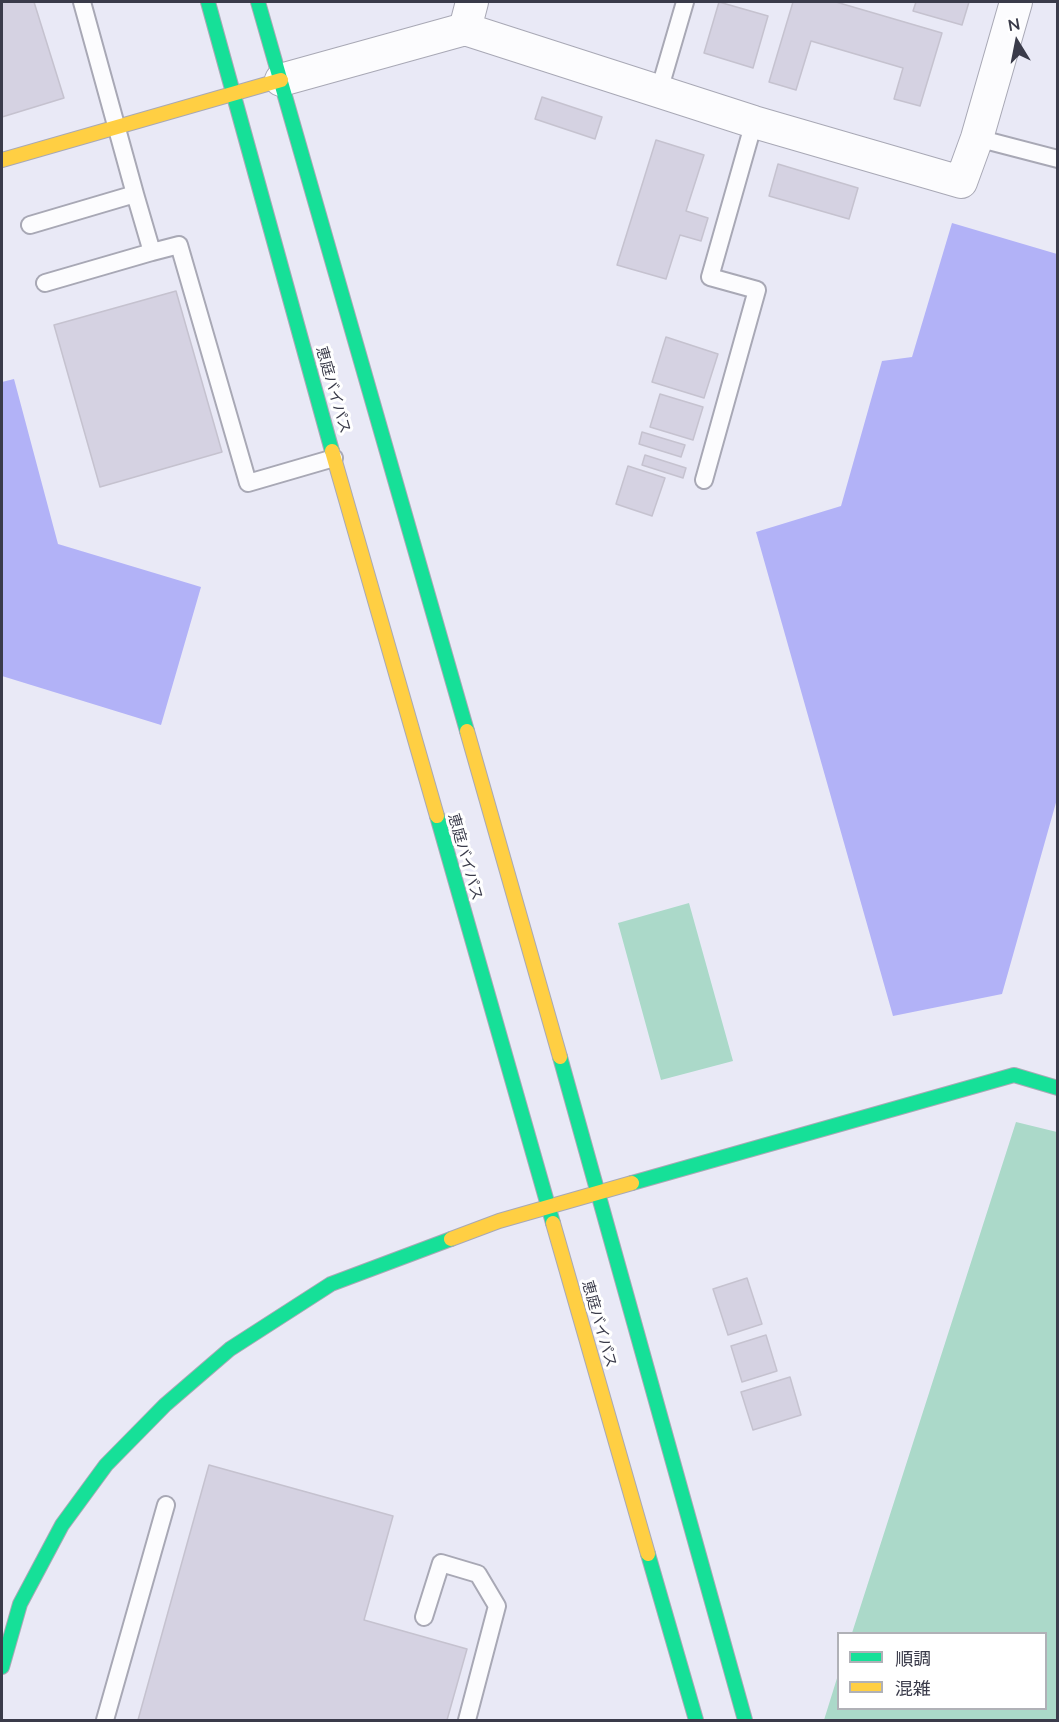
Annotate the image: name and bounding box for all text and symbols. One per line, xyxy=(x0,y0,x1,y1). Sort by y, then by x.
north arrow xyxy=(987,12,1047,72)
text: N xyxy=(1006,13,1022,35)
street label: 恵庭バイパス xyxy=(312,344,354,436)
street label: 恵庭バイパス xyxy=(444,811,486,903)
street label: 恵庭バイパス xyxy=(578,1278,620,1370)
legend xyxy=(837,1632,1047,1710)
text: 順調 xyxy=(895,1647,931,1670)
text: 混雑 xyxy=(895,1677,931,1700)

